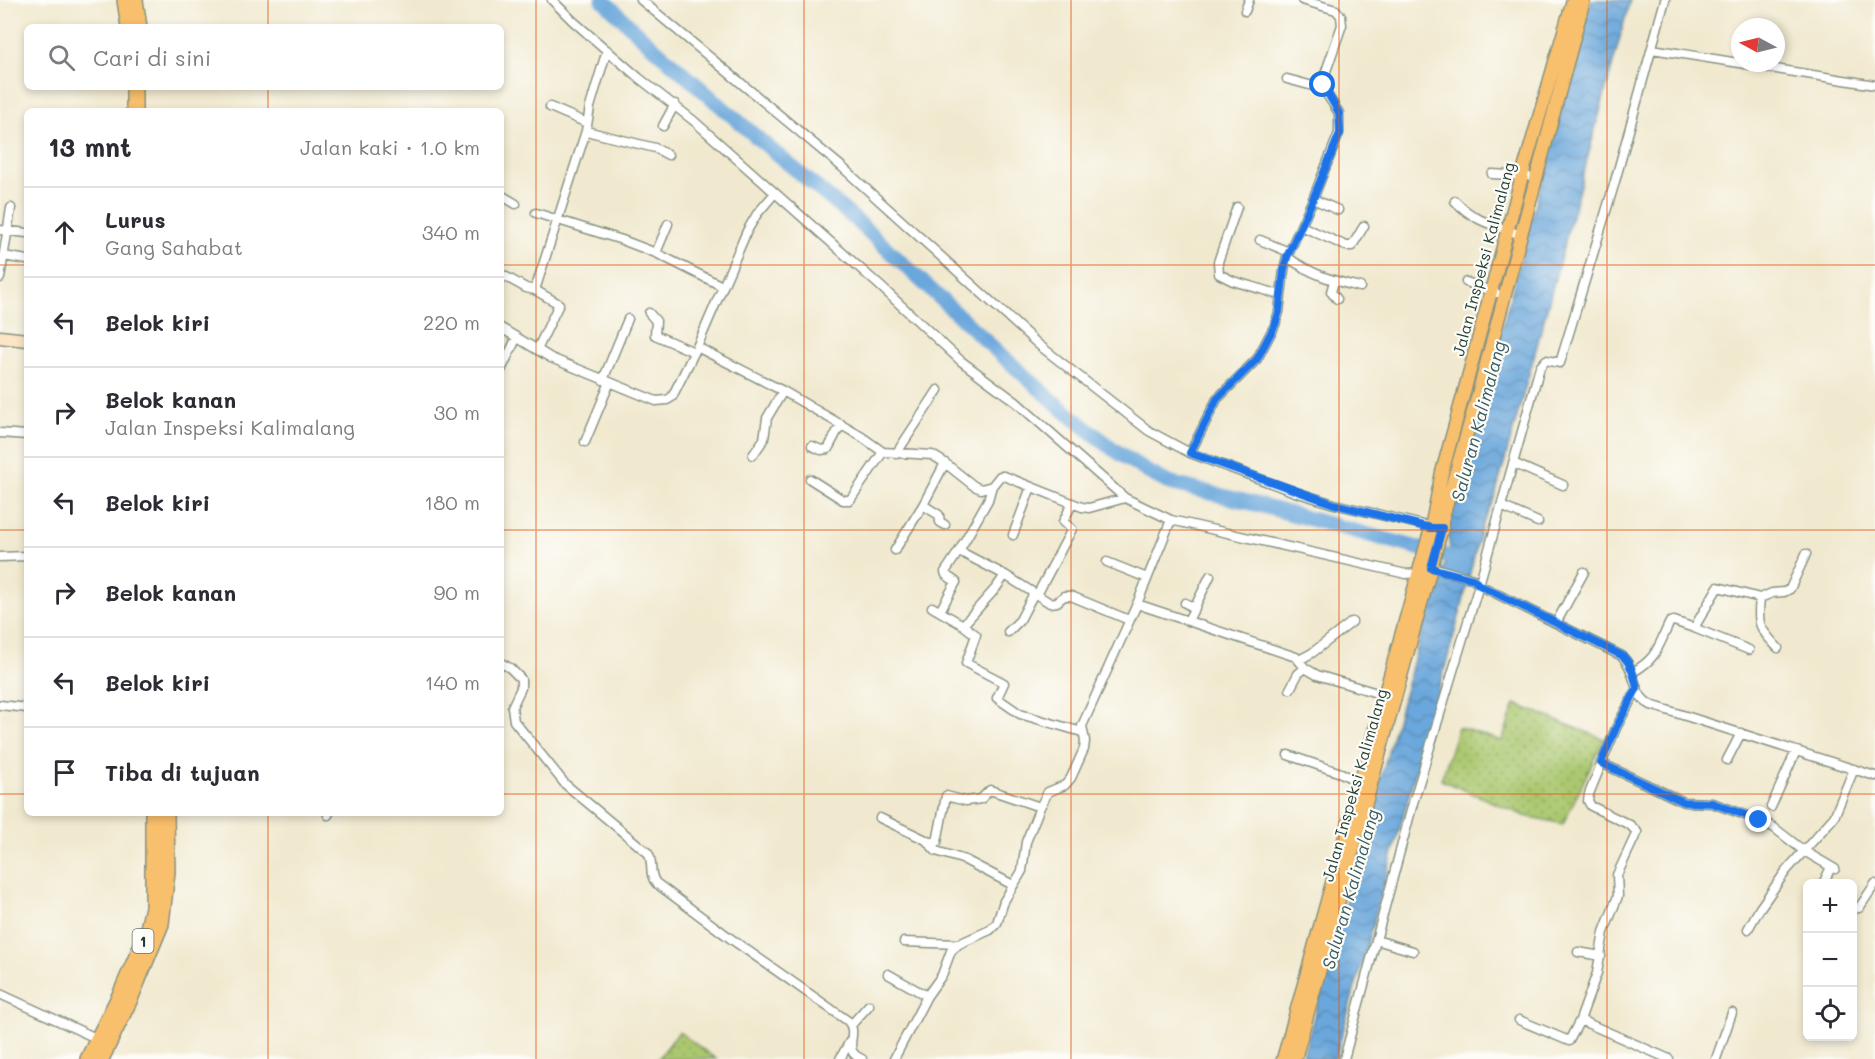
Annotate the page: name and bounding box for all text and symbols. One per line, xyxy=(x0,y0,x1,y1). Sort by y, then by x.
north arrow xyxy=(1731,18,1785,72)
search box xyxy=(24,24,504,90)
icon: search xyxy=(45,41,78,74)
text: Cari di sini xyxy=(93,43,211,72)
route start xyxy=(1309,71,1335,97)
text: 13 mnt xyxy=(48,130,132,164)
text: Jalan kaki · 1.0 km xyxy=(300,134,480,160)
street label: Jalan Inspeksi Kalimalang xyxy=(1447,160,1519,358)
text: Lurus xyxy=(105,205,166,234)
icon: ahead xyxy=(48,216,81,249)
text: 340 m xyxy=(422,219,480,245)
text: Gang Sahabat xyxy=(105,234,243,260)
icon: left xyxy=(48,306,81,339)
text: Belok kiri xyxy=(105,308,210,337)
text: 220 m xyxy=(423,309,480,335)
water label: Saluran Kalimalang xyxy=(1445,338,1511,504)
text: Belok kanan xyxy=(105,385,236,414)
icon: right xyxy=(48,396,81,429)
text: 30 m xyxy=(434,399,480,425)
text: Jalan Inspeksi Kalimalang xyxy=(105,414,355,440)
icon: left xyxy=(48,486,81,519)
text: Belok kiri xyxy=(105,488,210,517)
text: 180 m xyxy=(424,489,480,515)
icon: right xyxy=(48,576,81,609)
text: Belok kanan xyxy=(105,578,236,607)
text: 90 m xyxy=(434,579,480,605)
icon: left xyxy=(48,666,81,699)
text: Belok kiri xyxy=(105,668,210,697)
text: 140 m xyxy=(425,669,480,695)
street label: Jalan Inspeksi Kalimalang xyxy=(1316,686,1392,884)
icon: arrive xyxy=(48,756,81,789)
text: Tiba di tujuan xyxy=(105,758,260,787)
water label: Saluran Kalimalang xyxy=(1316,806,1384,972)
route end xyxy=(1745,806,1771,832)
map controls xyxy=(1803,879,1857,1041)
button: + xyxy=(1803,879,1857,933)
road number: 1 xyxy=(132,929,154,953)
button: − xyxy=(1803,933,1857,987)
button: locate xyxy=(1803,987,1857,1041)

